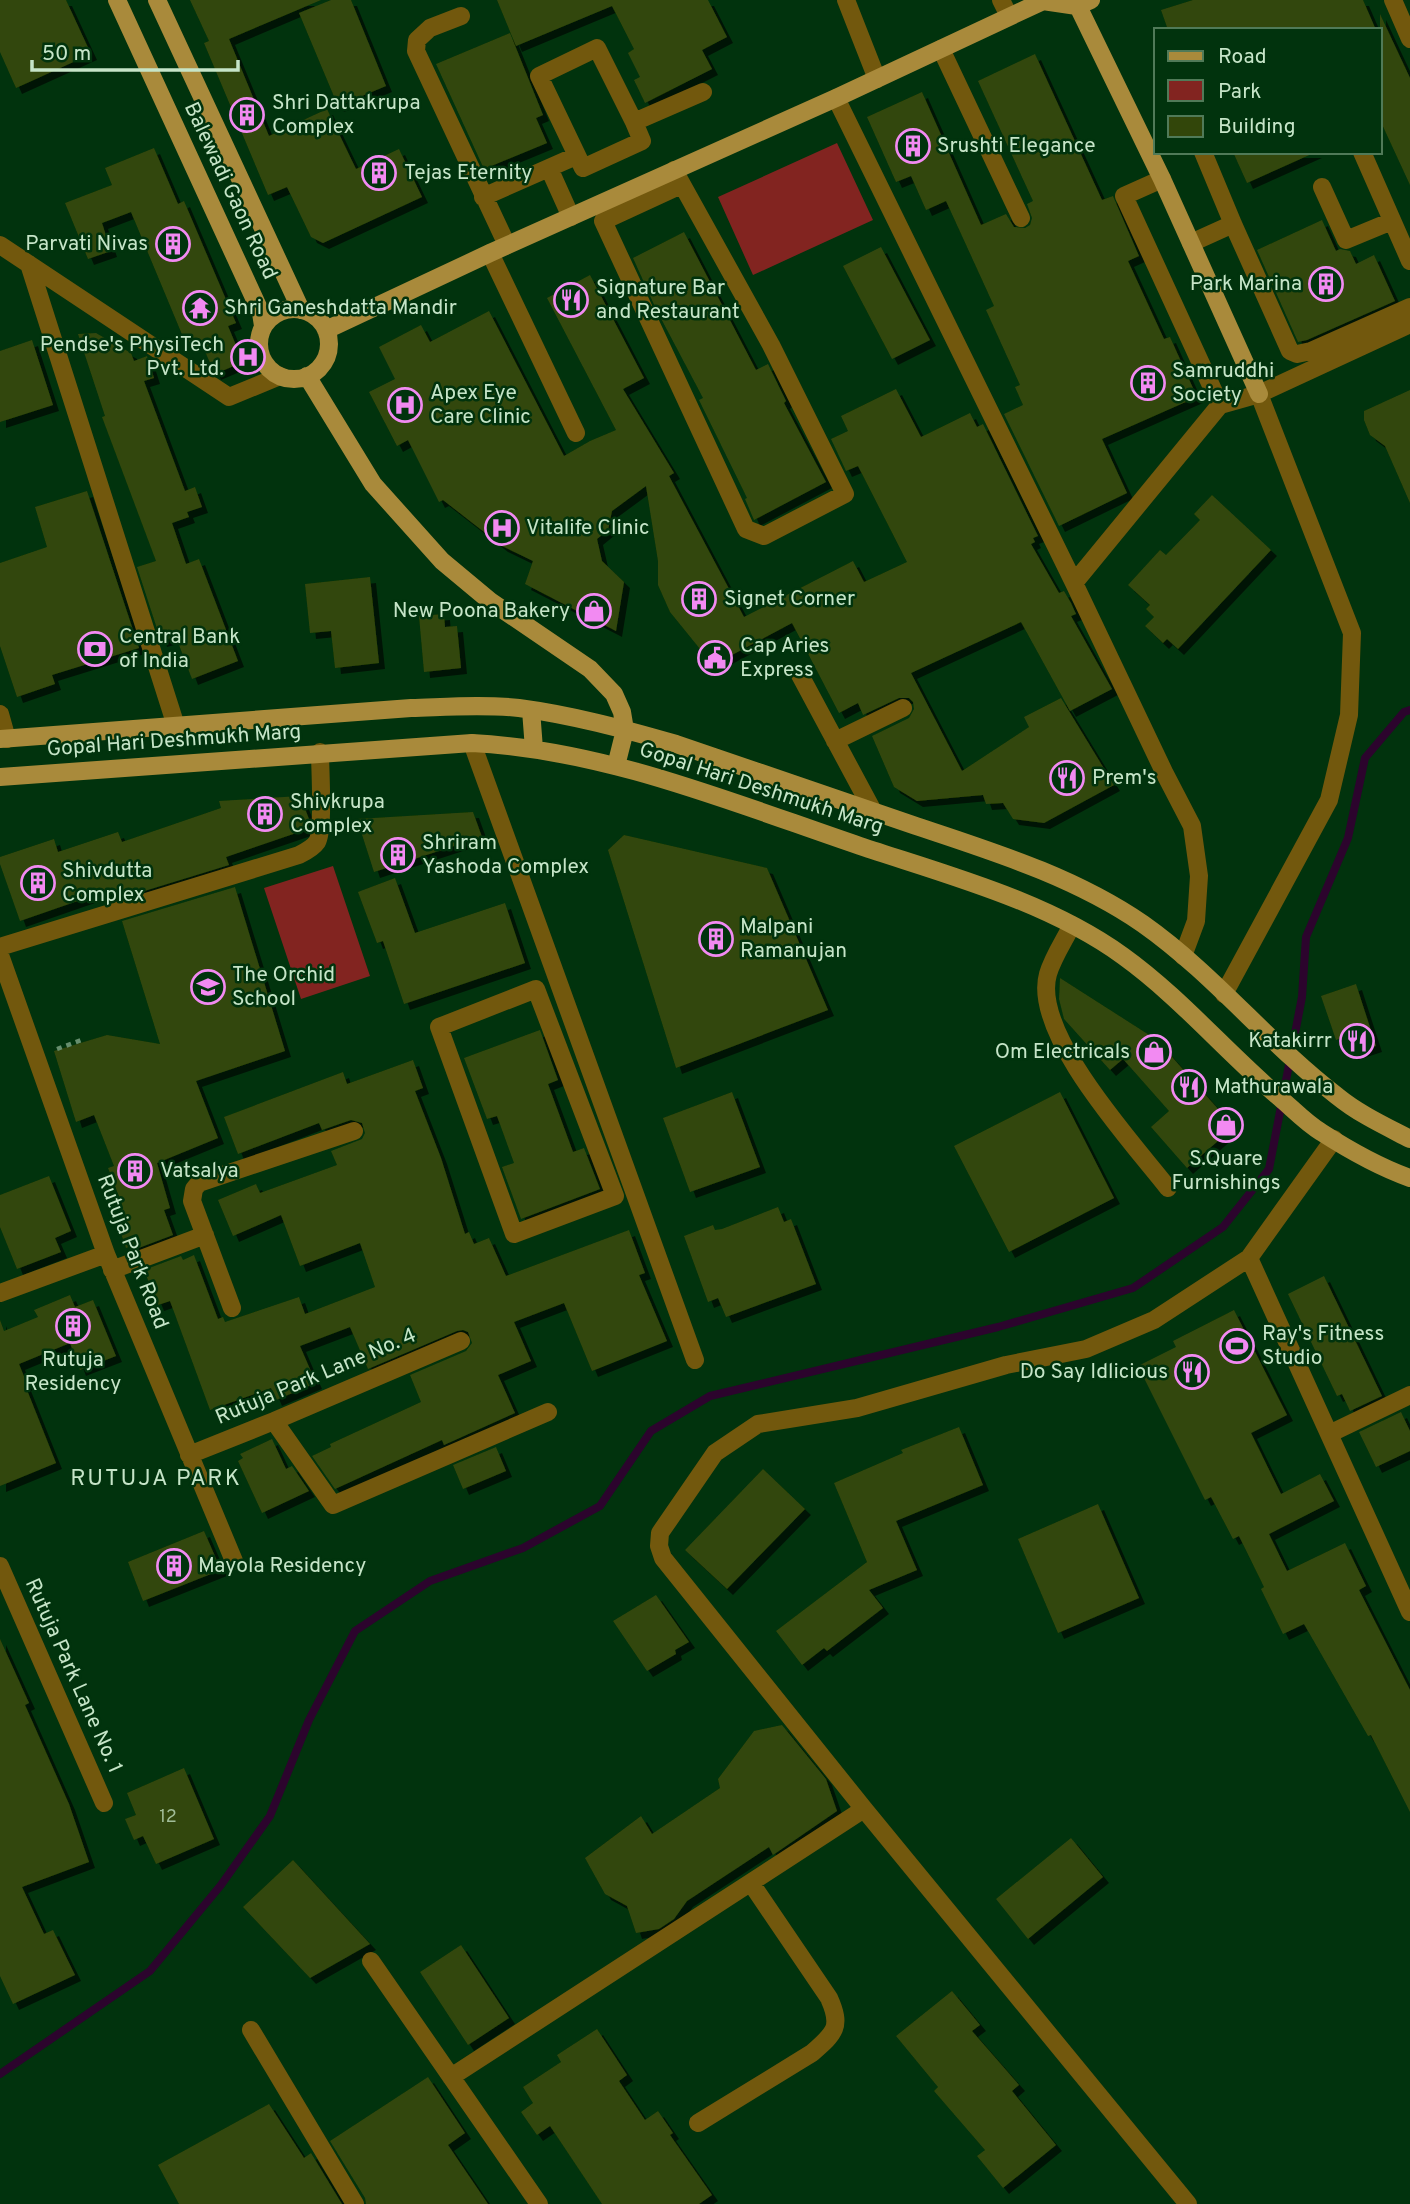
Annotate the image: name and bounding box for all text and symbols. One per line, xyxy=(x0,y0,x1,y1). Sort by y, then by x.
scale bar xyxy=(32,28,238,72)
legend xyxy=(1154,28,1382,154)
text: 50 m xyxy=(42,41,91,68)
text: Road xyxy=(1218,44,1267,71)
text: Park xyxy=(1218,79,1261,106)
place label: Shri Dattakrupa Complex xyxy=(272,90,421,141)
building icon: Shri Dattakrupa Complex xyxy=(228,96,266,134)
street label: Balewadi Gaon Road xyxy=(177,98,283,284)
text: Building xyxy=(1218,114,1296,141)
building icon: Srushti Elegance xyxy=(894,127,932,165)
place label: Srushti Elegance xyxy=(937,133,1096,160)
building icon: Tejas Eternity xyxy=(360,154,398,192)
place label: Tejas Eternity xyxy=(404,160,532,187)
building icon: Parvati Nivas xyxy=(154,225,192,263)
place label: Parvati Nivas xyxy=(25,231,148,258)
building icon: Park Marina xyxy=(1307,265,1345,303)
place label: Park Marina xyxy=(1190,271,1302,298)
place label: Signature Bar and Restaurant xyxy=(596,275,740,326)
restaurant icon: Signature Bar and Restaurant xyxy=(552,281,590,319)
temple icon: Shri Ganeshdatta Mandir xyxy=(181,289,219,327)
place label: Shri Ganeshdatta Mandir xyxy=(224,295,457,322)
place label: Pendse's PhysiTech Pvt. Ltd. xyxy=(40,332,224,383)
hospital icon: Pendse's PhysiTech Pvt. Ltd. xyxy=(229,338,267,376)
place label: Samruddhi Society xyxy=(1172,358,1274,409)
building icon: Samruddhi Society xyxy=(1129,364,1167,402)
place label: Apex Eye Care Clinic xyxy=(430,380,531,431)
hospital icon: Apex Eye Care Clinic xyxy=(386,386,424,424)
hospital icon: Vitalife Clinic xyxy=(483,509,521,547)
place label: Vitalife Clinic xyxy=(526,515,649,542)
building icon: Signet Corner xyxy=(680,580,718,618)
place label: Signet Corner xyxy=(724,586,855,613)
shop icon: New Poona Bakery xyxy=(575,592,613,630)
place label: New Poona Bakery xyxy=(393,598,570,625)
place label: Central Bank of India xyxy=(119,624,240,675)
bank icon: Central Bank of India xyxy=(76,630,114,668)
place label: Cap Aries Express xyxy=(740,633,829,684)
public building icon: Cap Aries Express xyxy=(696,639,734,677)
street label: Gopal Hari Deshmukh Marg xyxy=(46,719,302,763)
street label: Gopal Hari Deshmukh Marg xyxy=(636,737,886,841)
restaurant icon: Prem's xyxy=(1048,759,1086,797)
place label: Prem's xyxy=(1092,765,1157,792)
place label: Shivkrupa Complex xyxy=(290,789,385,840)
building icon: Shivkrupa Complex xyxy=(246,795,284,833)
place label: Shriram Yashoda Complex xyxy=(422,830,589,881)
building icon: Shriram Yashoda Complex xyxy=(379,836,417,874)
place label: Shivdutta Complex xyxy=(62,858,152,909)
building icon: Shivdutta Complex xyxy=(19,864,57,902)
place label: Malpani Ramanujan xyxy=(740,914,847,965)
building icon: Malpani Ramanujan xyxy=(697,920,735,958)
place label: The Orchid School xyxy=(232,962,335,1013)
school or university icon: The Orchid School xyxy=(189,968,227,1006)
restaurant icon: Katakirrr xyxy=(1338,1022,1376,1060)
place label: Katakirrr xyxy=(1248,1028,1332,1055)
shop icon: Om Electricals xyxy=(1135,1033,1173,1071)
place label: Om Electricals xyxy=(995,1039,1130,1066)
restaurant icon: Mathurawala xyxy=(1170,1068,1208,1106)
place label: Mathurawala xyxy=(1214,1074,1333,1101)
shop icon: S.Quare Furnishings xyxy=(1207,1106,1245,1144)
place label: S.Quare Furnishings xyxy=(1171,1146,1281,1197)
building icon: Vatsalya xyxy=(116,1152,154,1190)
place label: Vatsalya xyxy=(160,1158,239,1185)
street label: Rutuja Park Road xyxy=(90,1171,174,1333)
building icon: Rutuja Residency xyxy=(54,1307,92,1345)
place label: Ray's Fitness Studio xyxy=(1262,1321,1384,1372)
street label: Rutuja Park Lane No. 4 xyxy=(211,1322,421,1432)
sports icon: Ray's Fitness Studio xyxy=(1218,1327,1256,1365)
place label: Rutuja Residency xyxy=(25,1347,121,1398)
restaurant icon: Do Say Idlicious xyxy=(1173,1353,1211,1391)
place label: Do Say Idlicious xyxy=(1020,1359,1168,1386)
district label: RUTUJA PARK xyxy=(70,1465,242,1494)
building icon: Mayola Residency xyxy=(155,1547,193,1585)
place label: Mayola Residency xyxy=(198,1553,366,1580)
street label: Rutuja Park Lane No. 1 xyxy=(18,1574,128,1778)
house number: 12 xyxy=(159,1806,177,1829)

